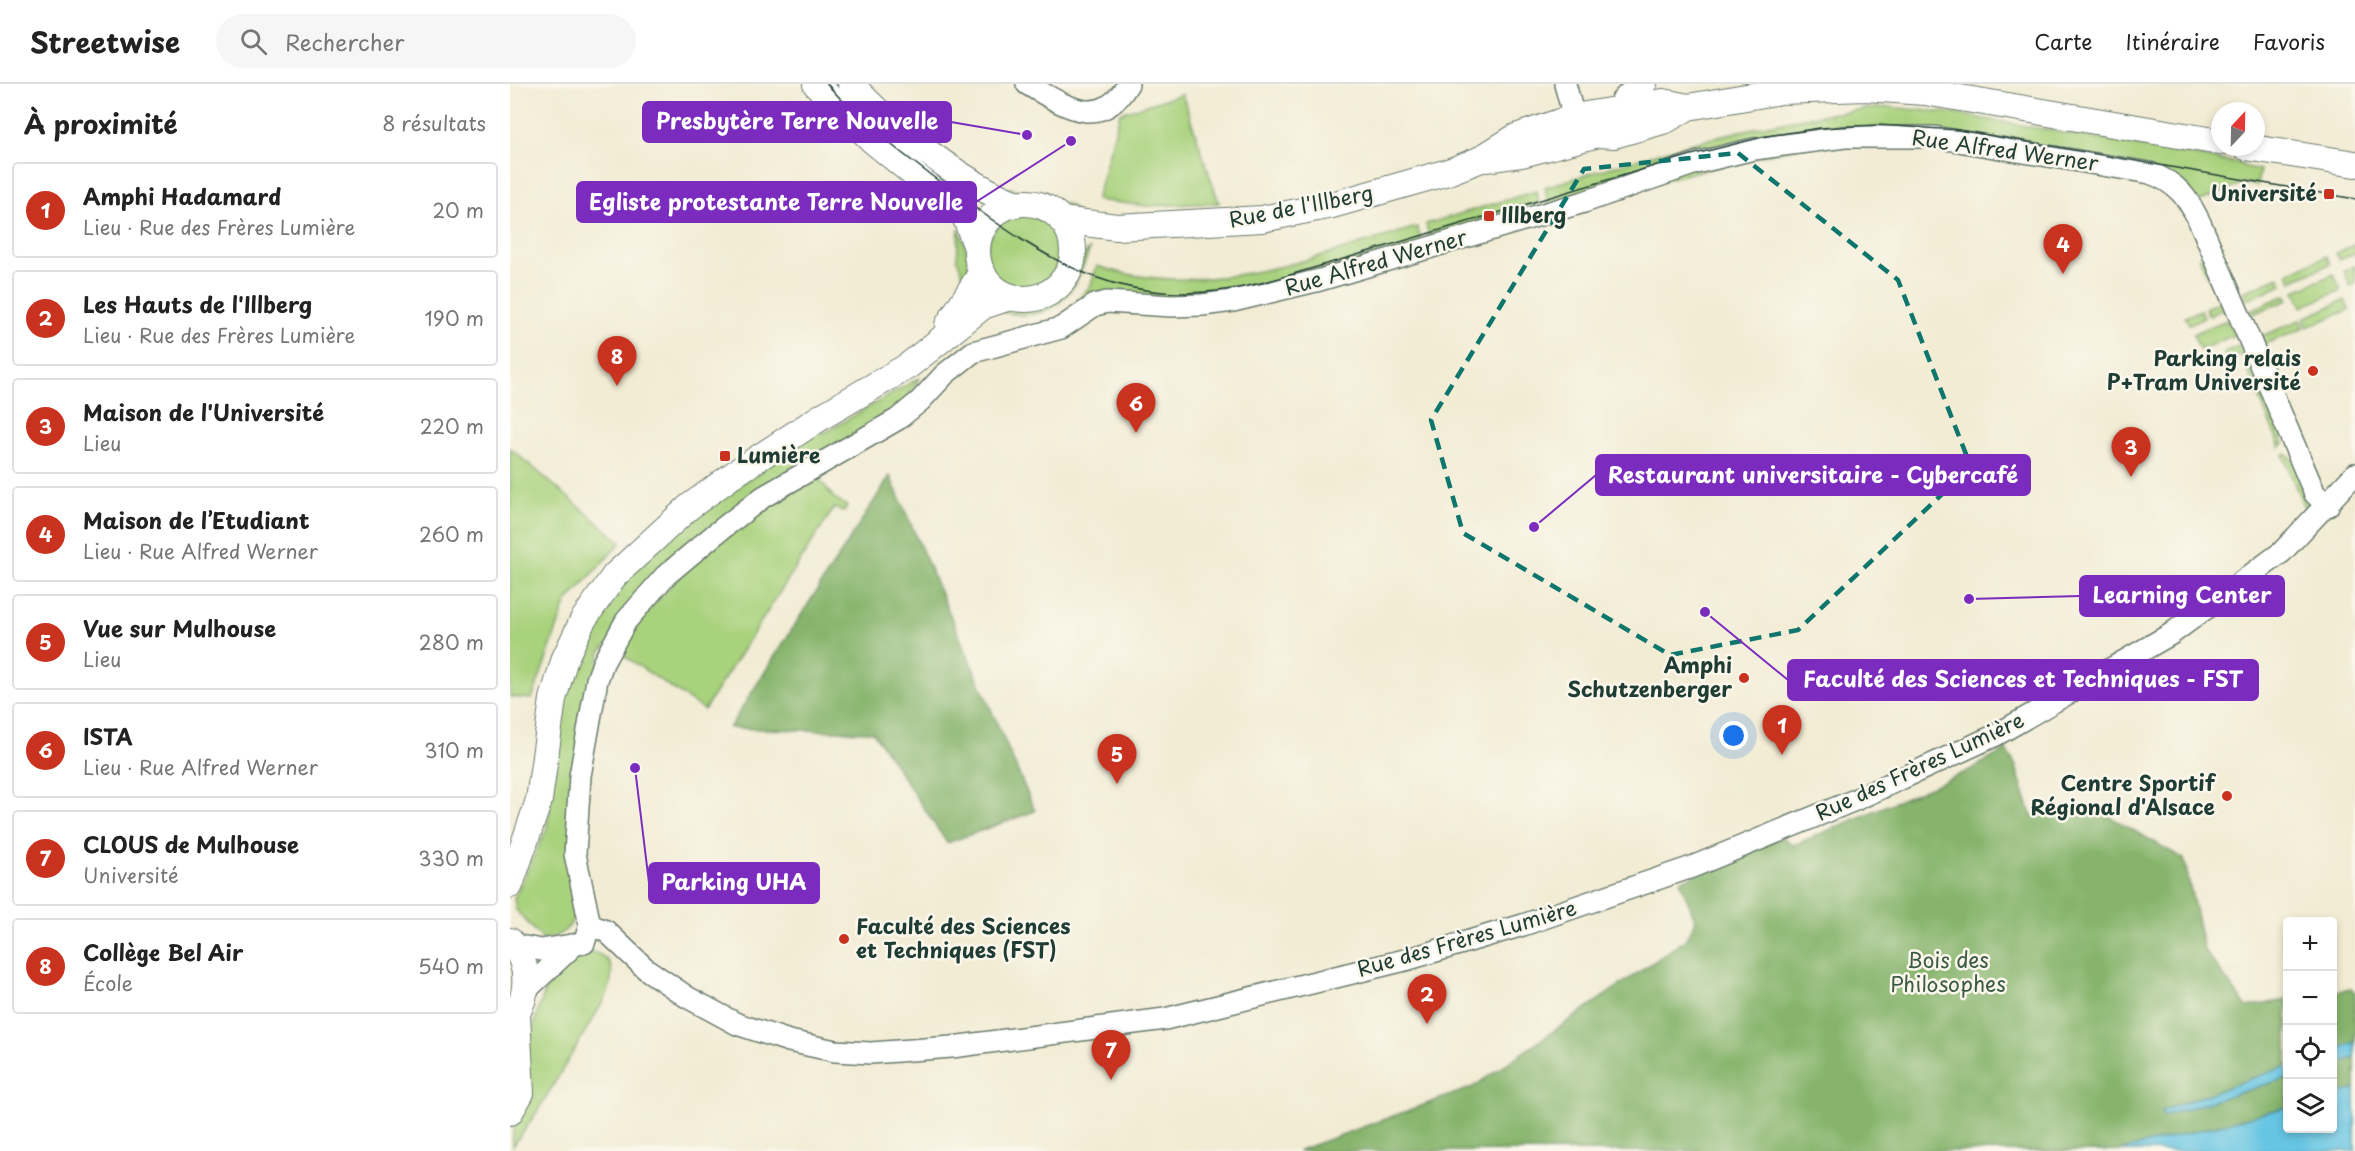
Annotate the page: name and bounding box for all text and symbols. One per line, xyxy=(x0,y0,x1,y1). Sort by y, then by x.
search box xyxy=(216,14,636,68)
text: Streetwise xyxy=(30,20,180,63)
icon: search xyxy=(237,25,270,58)
text: Rechercher xyxy=(285,25,404,58)
text: Carte xyxy=(2034,25,2093,57)
text: Itinéraire xyxy=(2126,25,2220,57)
text: Favoris xyxy=(2253,25,2325,57)
callout: Presbytère Terre Nouvelle xyxy=(643,102,951,142)
north arrow xyxy=(2211,102,2265,156)
text: Presbytère Terre Nouvelle xyxy=(656,103,938,136)
text: À proximité xyxy=(24,104,178,143)
text: 8 résultats xyxy=(382,108,486,138)
street label: Rue Alfred Werner xyxy=(1910,120,2101,178)
street label: Rue de l'Illberg xyxy=(1226,175,1375,235)
place label: Université xyxy=(2211,176,2317,208)
text: Amphi Hadamard xyxy=(83,179,281,212)
callout: Egliste protestante Terre Nouvelle xyxy=(577,182,976,222)
text: Egliste protestante Terre Nouvelle xyxy=(589,184,963,217)
marker: Université xyxy=(2322,187,2336,201)
text: 1 xyxy=(41,195,50,225)
text: 20 m xyxy=(432,195,484,225)
place label: Illberg xyxy=(1501,198,1566,230)
marker: Illberg xyxy=(1482,209,1496,223)
text: Lieu · Rue des Frères Lumière xyxy=(83,212,355,242)
street label: Rue Alfred Werner xyxy=(1281,220,1470,302)
pin: 4 xyxy=(2044,224,2082,274)
text: Les Hauts de l'Illberg xyxy=(83,287,312,320)
text: 2 xyxy=(38,303,53,333)
text: 190 m xyxy=(425,303,484,333)
text: Lieu · Rue des Frères Lumière xyxy=(83,320,355,350)
pin: 8 xyxy=(598,336,636,386)
place label: Parking relais P+Tram Université xyxy=(2107,341,2301,397)
marker: Parking relais P+Tram Université xyxy=(2306,364,2320,378)
pin: 6 xyxy=(1116,384,1156,433)
text: Maison de l'Université xyxy=(83,395,324,428)
text: 3 xyxy=(39,411,52,441)
text: 220 m xyxy=(420,411,484,441)
text: Lieu xyxy=(83,428,121,458)
pin: 3 xyxy=(2112,428,2150,477)
place label: Lumière xyxy=(737,438,820,470)
marker: Lumière xyxy=(718,449,732,463)
callout: Restaurant universitaire - Cybercafé xyxy=(1596,455,2030,495)
text: Restaurant universitaire - Cybercafé xyxy=(1608,457,2018,490)
text: Maison de l’Etudiant xyxy=(83,503,310,536)
text: 4 xyxy=(39,519,52,549)
text: 260 m xyxy=(419,519,484,549)
text: Lieu · Rue Alfred Werner xyxy=(83,536,318,566)
callout: Learning Center xyxy=(2080,576,2284,616)
text: Learning Center xyxy=(2092,577,2272,610)
text: Vue sur Mulhouse xyxy=(83,611,276,644)
text: 5 xyxy=(39,627,52,657)
text: 280 m xyxy=(419,627,484,657)
text: Lieu xyxy=(83,644,121,674)
place label: Amphi Schutzenberger xyxy=(1567,648,1732,704)
callout: Faculté des Sciences et Techniques - FST xyxy=(1788,660,2258,700)
text: Faculté des Sciences et Techniques - FST xyxy=(1803,661,2243,694)
marker: Amphi Schutzenberger xyxy=(1737,671,1751,685)
street label: Rue des Frères Lumière xyxy=(1809,703,2029,828)
pin: 1 xyxy=(1762,706,1802,755)
text: ISTA xyxy=(83,719,133,752)
your location xyxy=(1719,721,1748,750)
pin: 5 xyxy=(1098,734,1136,784)
text: 6 xyxy=(38,735,53,765)
text: 310 m xyxy=(424,735,484,765)
text: Lieu · Rue Alfred Werner xyxy=(83,752,318,782)
place label: Centre Sportif Régional d'Alsace xyxy=(2030,766,2217,822)
marker: Centre Sportif Régional d'Alsace xyxy=(2220,789,2234,803)
text: CLOUS de Mulhouse xyxy=(83,827,299,860)
text: 7 xyxy=(40,843,51,873)
text: 330 m xyxy=(418,843,484,873)
text: Université xyxy=(83,860,179,890)
callout: Parking UHA xyxy=(649,863,819,903)
text: Parking UHA xyxy=(661,864,807,897)
street label: Rue des Frères Lumière xyxy=(1353,890,1580,984)
place label: Faculté des Sciences et Techniques (FST) xyxy=(856,909,1071,965)
map controls xyxy=(2283,917,2337,1133)
button: + xyxy=(2283,917,2337,971)
marker: Faculté des Sciences et Techniques (FST) xyxy=(837,932,851,946)
text: Collège Bel Air xyxy=(83,935,243,968)
park label: Bois des Philosophes xyxy=(1890,943,2006,999)
text: 8 xyxy=(39,951,52,981)
text: 540 m xyxy=(418,951,484,981)
text: École xyxy=(83,968,133,998)
button: − xyxy=(2283,971,2337,1025)
pin: 2 xyxy=(1408,974,1446,1024)
button: locate xyxy=(2283,1025,2337,1079)
pin: 7 xyxy=(1092,1030,1130,1080)
button: layers xyxy=(2283,1079,2337,1133)

